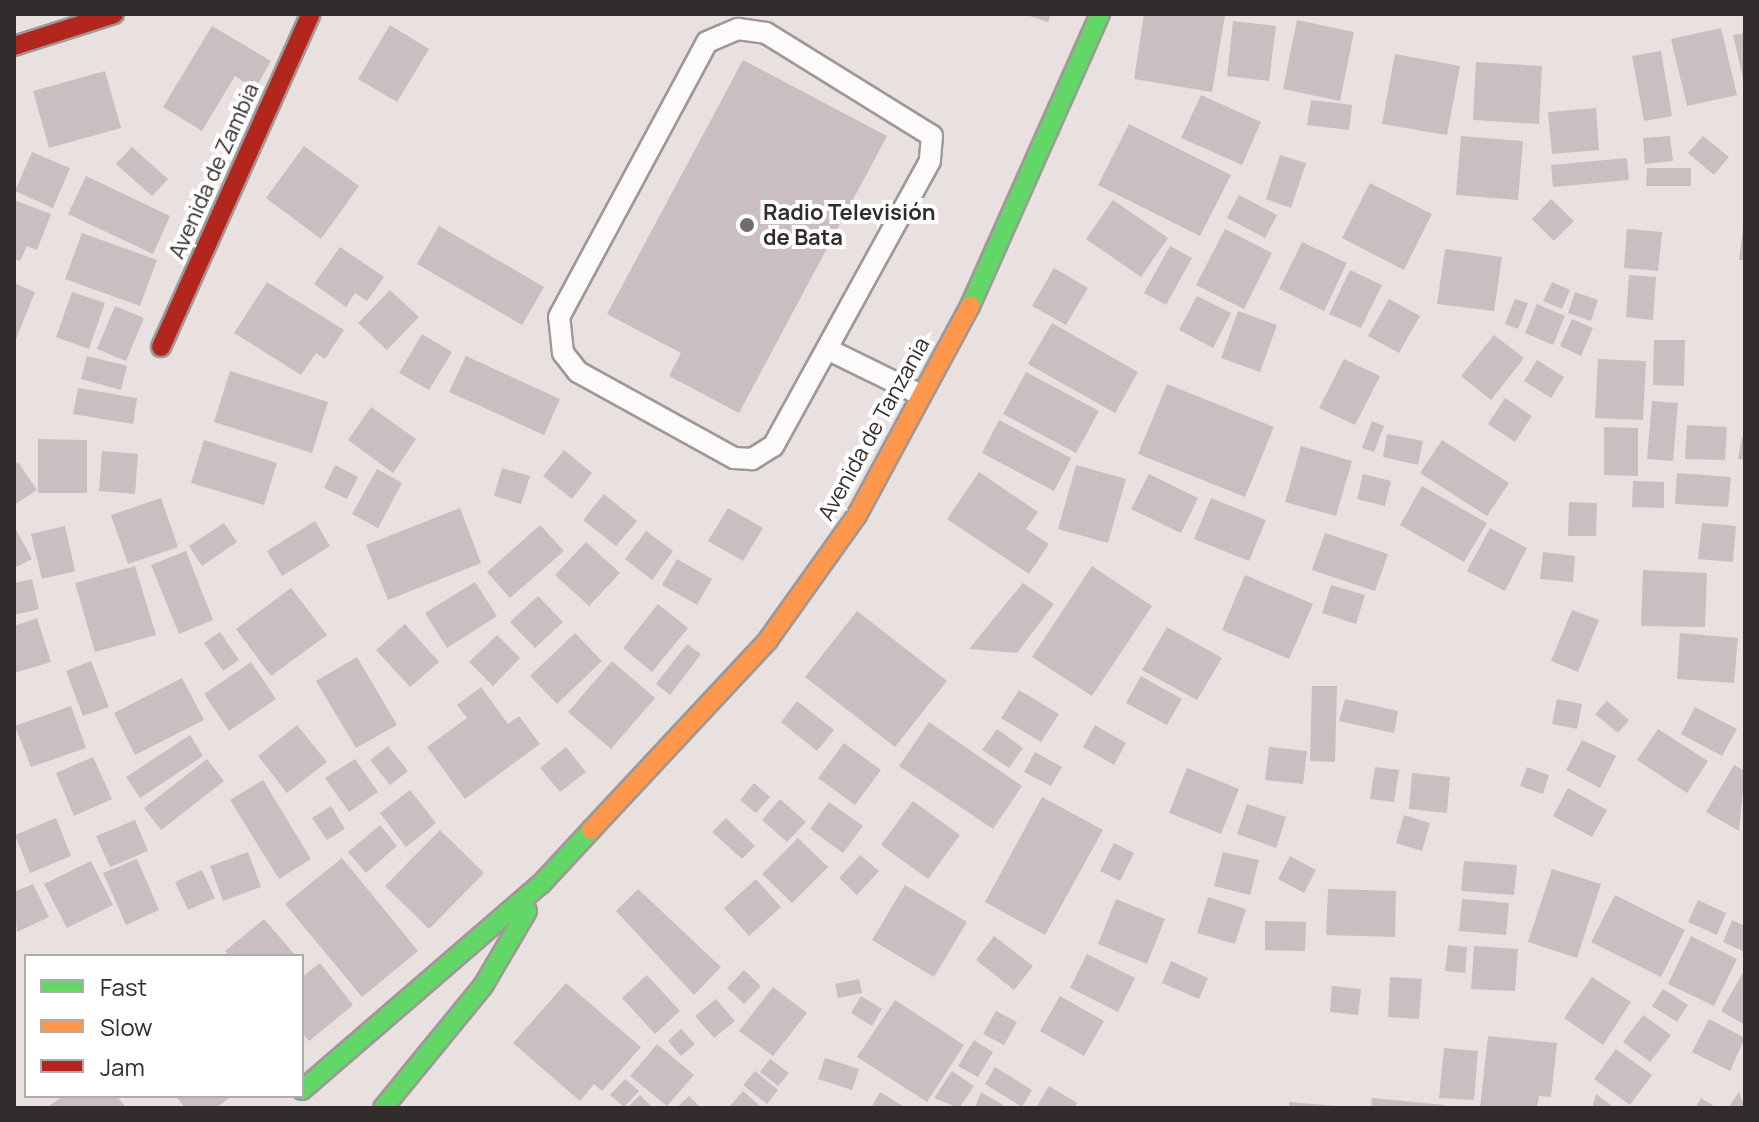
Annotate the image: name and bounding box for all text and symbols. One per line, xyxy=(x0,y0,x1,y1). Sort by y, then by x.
street label: Avenida de Zambia xyxy=(163,79,265,263)
place label: Radio Televisión de Bata xyxy=(763,199,936,250)
marker: Radio Televisión de Bata xyxy=(738,216,756,234)
street label: Avenida de Tanzania xyxy=(813,333,935,525)
legend xyxy=(24,954,304,1098)
text: Fast xyxy=(100,970,147,1003)
text: Slow xyxy=(100,1010,153,1043)
text: Jam xyxy=(100,1050,145,1083)

